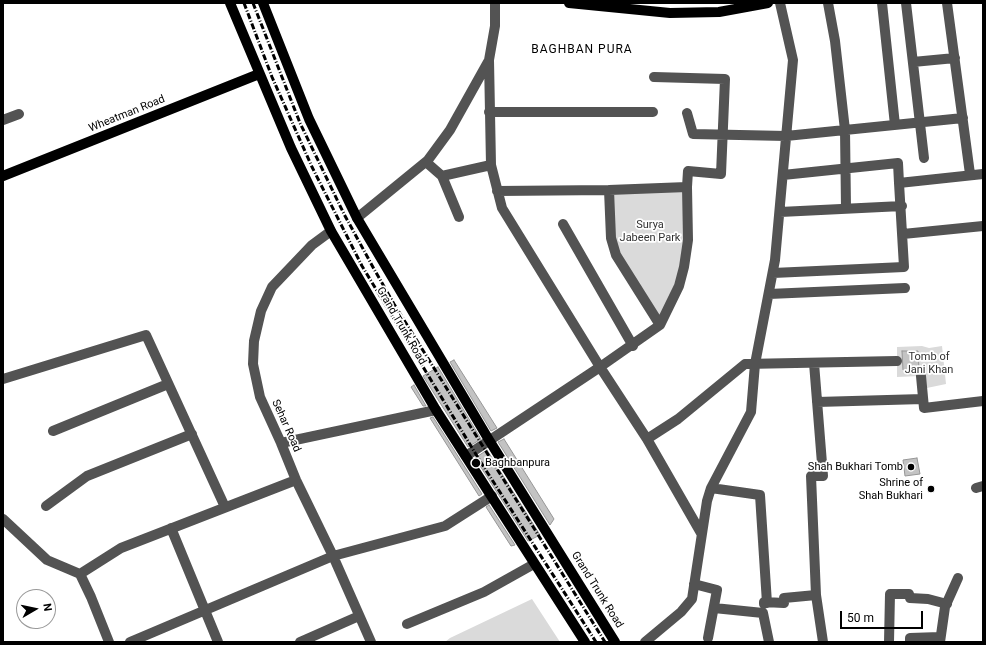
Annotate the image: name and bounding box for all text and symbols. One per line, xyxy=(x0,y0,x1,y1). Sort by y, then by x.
district label: BAGHBAN PURA xyxy=(531,43,633,57)
street label: Wheatman Road xyxy=(87,93,167,135)
park label: Surya Jabeen Park xyxy=(620,218,680,244)
street label: Grand Trunk Road xyxy=(373,285,429,367)
park label: Tomb of Jani Khan xyxy=(905,350,953,376)
street label: Sehar Road xyxy=(269,398,303,454)
place label: Baghbanpura xyxy=(485,456,550,470)
marker: Baghbanpura xyxy=(470,457,482,469)
place label: Shah Bukhari Tomb xyxy=(808,460,903,474)
marker: Shah Bukhari Tomb xyxy=(906,462,916,472)
place label: Shrine of Shah Bukhari xyxy=(859,476,923,502)
marker: Shrine of Shah Bukhari xyxy=(926,484,936,494)
street label: Grand Trunk Road xyxy=(568,549,626,631)
north arrow xyxy=(16,589,56,629)
text: N xyxy=(40,602,54,612)
scale bar xyxy=(842,603,925,629)
text: 50 m xyxy=(847,611,874,625)

